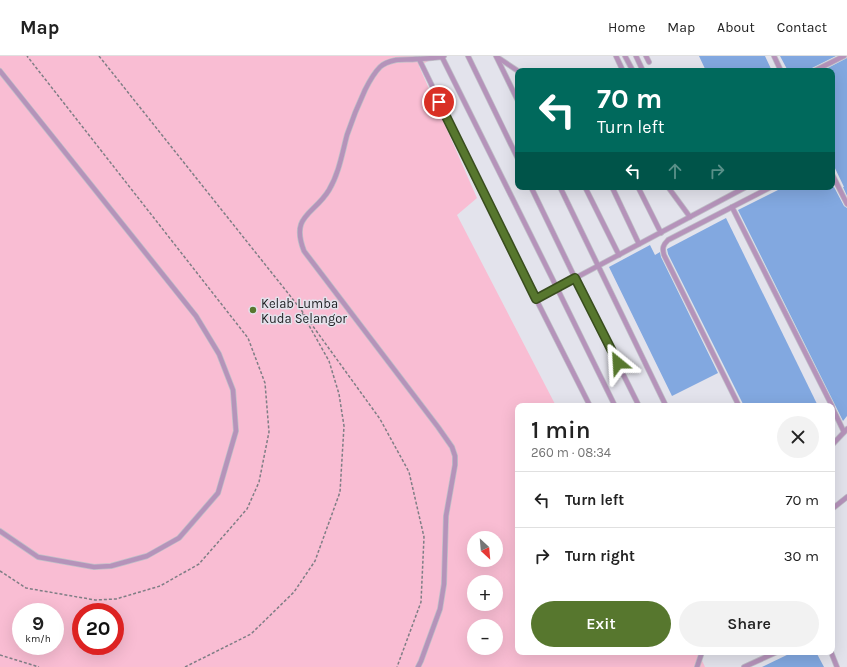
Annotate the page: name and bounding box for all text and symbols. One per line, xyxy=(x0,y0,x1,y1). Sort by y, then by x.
text: Map xyxy=(20,17,59,39)
text: Home xyxy=(608,19,645,36)
text: Map xyxy=(667,19,695,36)
text: About xyxy=(717,19,755,36)
text: Contact xyxy=(777,19,827,36)
text: 70 m xyxy=(597,82,662,115)
icon: left xyxy=(531,84,583,136)
pin xyxy=(422,85,456,119)
icon: arrive xyxy=(428,91,450,113)
text: Turn left xyxy=(597,116,665,138)
icon: left xyxy=(622,160,644,182)
icon: ahead xyxy=(664,160,686,182)
icon: right xyxy=(706,160,728,182)
place label: Kelab Lumba Kuda Selangor xyxy=(261,296,347,326)
marker: Kelab Lumba Kuda Selangor xyxy=(248,305,258,315)
position arrow xyxy=(597,342,639,384)
text: 1 min xyxy=(531,416,591,444)
button: close xyxy=(777,416,819,458)
text: 260 m · 08:34 xyxy=(531,445,611,460)
icon: left xyxy=(531,489,553,511)
text: Turn left xyxy=(565,491,624,509)
text: 70 m xyxy=(785,491,819,509)
north arrow xyxy=(467,531,503,567)
map controls xyxy=(467,531,503,655)
icon: right xyxy=(531,545,553,567)
text: Turn right xyxy=(565,547,635,565)
text: 30 m xyxy=(784,547,819,565)
button: + xyxy=(467,575,503,611)
button: Exit xyxy=(531,601,671,647)
button: Share xyxy=(679,601,819,647)
speed limit sign: 20 xyxy=(72,603,124,655)
text: 9 xyxy=(32,612,44,635)
button: − xyxy=(467,619,503,655)
text: km/h xyxy=(25,633,51,645)

